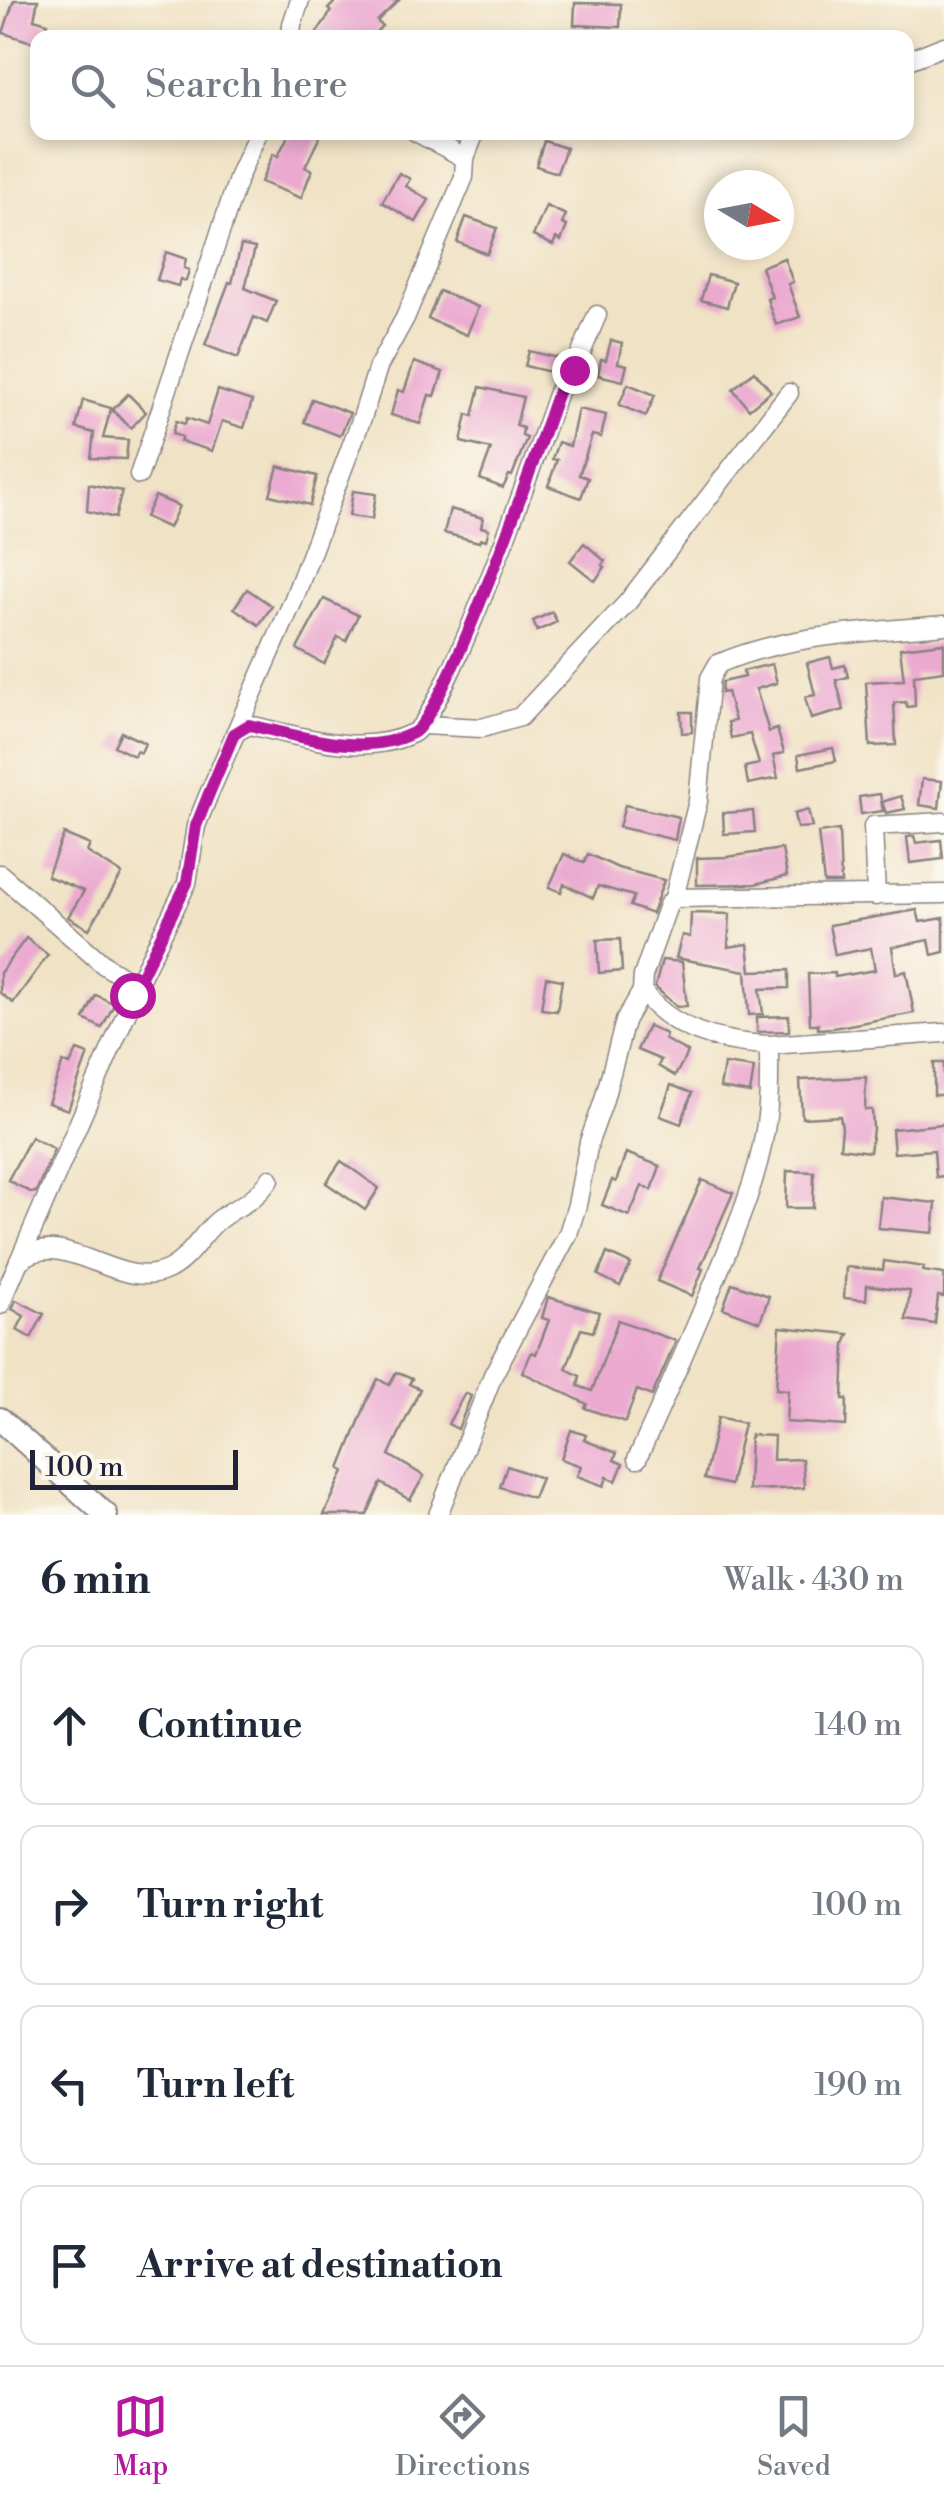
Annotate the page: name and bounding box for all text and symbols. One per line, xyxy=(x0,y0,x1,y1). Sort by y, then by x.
search box xyxy=(30,30,914,140)
icon: search xyxy=(65,58,120,113)
text: Search here xyxy=(145,62,348,109)
north arrow xyxy=(704,170,794,260)
route end xyxy=(552,348,598,394)
route start xyxy=(110,973,156,1019)
scale bar xyxy=(30,1445,238,1490)
text: 100 m xyxy=(45,1450,124,1485)
text: 6 min xyxy=(40,1554,151,1607)
text: Walk · 430 m xyxy=(724,1560,904,1600)
icon: ahead xyxy=(42,1698,97,1753)
text: Continue xyxy=(137,1702,302,1749)
text: 140 m xyxy=(815,1705,902,1745)
icon: right xyxy=(42,1878,97,1933)
text: Turn right xyxy=(137,1882,323,1929)
text: 100 m xyxy=(812,1885,902,1925)
icon: left xyxy=(42,2058,97,2113)
text: Turn left xyxy=(137,2062,294,2109)
text: 190 m xyxy=(814,2065,902,2105)
icon: arrive xyxy=(42,2238,97,2293)
text: Arrive at destination xyxy=(137,2242,503,2289)
tab: Map xyxy=(113,2389,168,2484)
tab: Directions xyxy=(395,2389,530,2484)
tab: Saved xyxy=(757,2389,831,2484)

